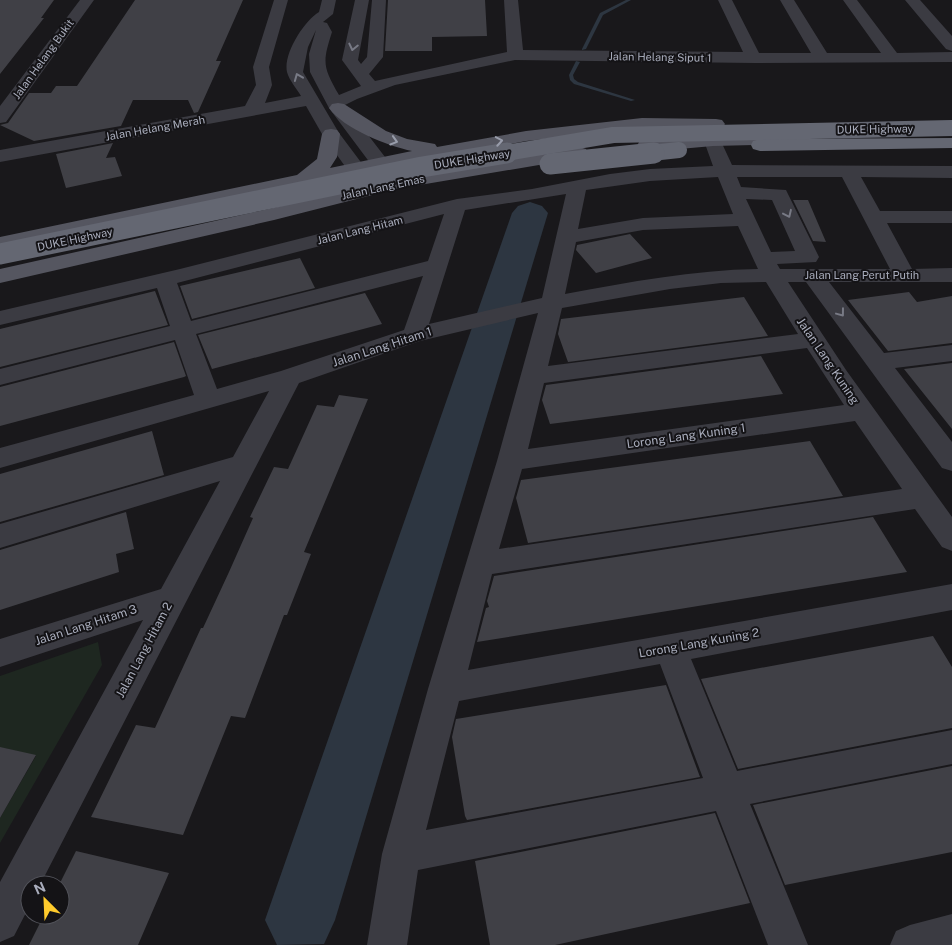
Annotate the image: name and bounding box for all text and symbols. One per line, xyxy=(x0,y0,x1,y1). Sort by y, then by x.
street label: Jalan Helang Bukit xyxy=(10,17,76,101)
one-way arrow xyxy=(348,43,359,52)
street label: Jalan Helang Siput 1 xyxy=(608,50,712,64)
one-way arrow xyxy=(294,73,305,82)
street label: Jalan Helang Merah xyxy=(104,113,206,143)
street label: DUKE Highway xyxy=(837,122,914,136)
one-way arrow xyxy=(390,136,398,146)
one-way arrow xyxy=(495,136,504,146)
street label: DUKE Highway xyxy=(433,147,511,171)
street label: Jalan Lang Emas xyxy=(340,172,426,202)
one-way arrow xyxy=(782,209,792,218)
street label: Jalan Lang Hitam xyxy=(316,214,404,246)
street label: DUKE Highway xyxy=(36,225,114,253)
street label: Jalan Lang Perut Putih xyxy=(805,269,919,281)
one-way arrow xyxy=(836,307,844,316)
street label: Jalan Lang Kuning xyxy=(794,315,862,407)
street label: Jalan Lang Hitam 1 xyxy=(331,324,433,370)
street label: Lorong Lang Kuning 1 xyxy=(626,421,746,451)
street label: Jalan Lang Hitam 2 xyxy=(113,600,175,700)
street label: Jalan Lang Hitam 3 xyxy=(33,602,139,648)
street label: Lorong Lang Kuning 2 xyxy=(638,626,760,660)
north arrow xyxy=(20,875,70,925)
text: N xyxy=(31,879,48,898)

